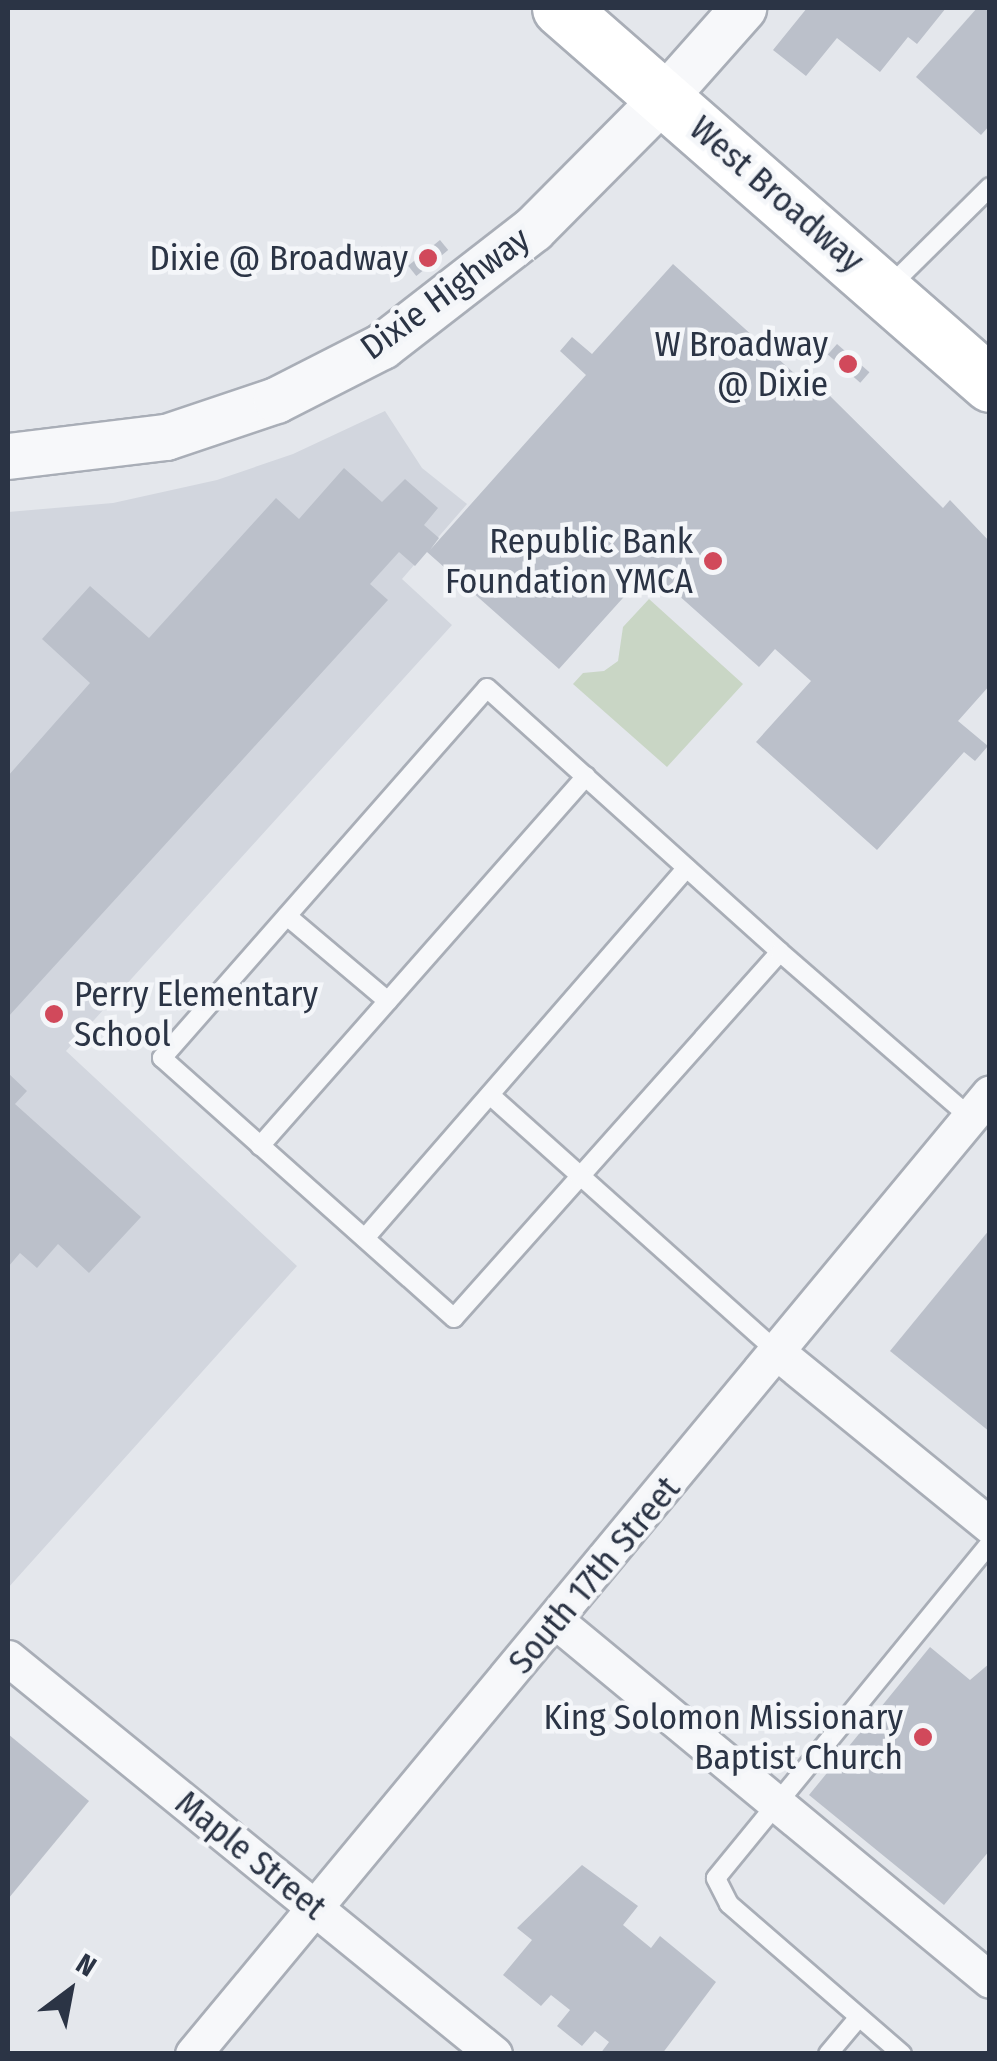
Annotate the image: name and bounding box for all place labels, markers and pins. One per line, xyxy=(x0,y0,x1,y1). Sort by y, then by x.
place label: Dixie @ Broadway xyxy=(150,237,408,279)
marker: Dixie @ Broadway xyxy=(417,247,439,269)
place label: W Broadway @ Dixie xyxy=(654,323,828,405)
marker: W Broadway @ Dixie xyxy=(837,353,859,375)
place label: Republic Bank Foundation YMCA xyxy=(445,520,693,602)
marker: Republic Bank Foundation YMCA xyxy=(702,550,724,572)
place label: Perry Elementary School xyxy=(74,973,318,1055)
marker: Perry Elementary School xyxy=(43,1003,65,1025)
place label: King Solomon Missionary Baptist Church xyxy=(543,1696,903,1778)
marker: King Solomon Missionary Baptist Church xyxy=(912,1726,934,1748)

